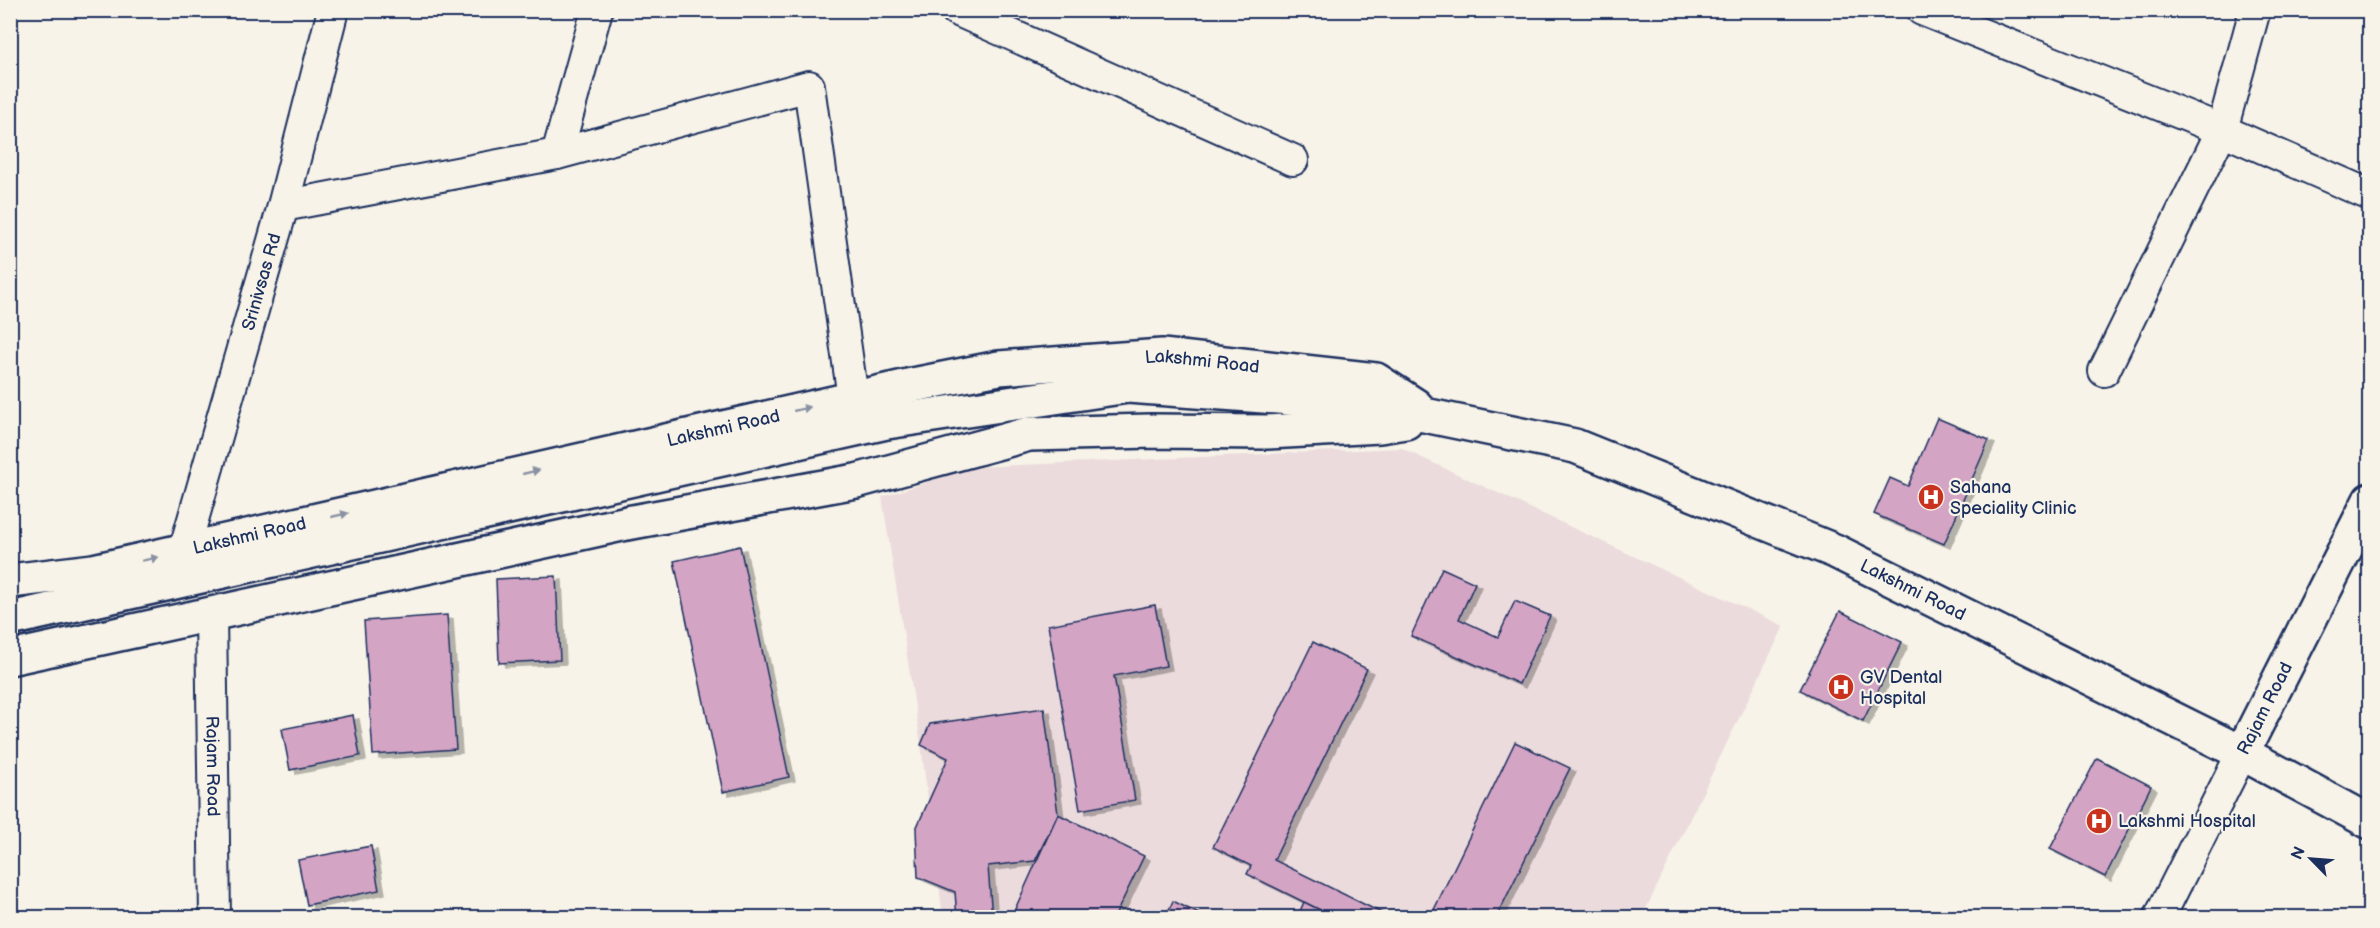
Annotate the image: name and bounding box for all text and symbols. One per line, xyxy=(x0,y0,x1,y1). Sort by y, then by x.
street label: Srinivsas Rd xyxy=(238,231,286,333)
street label: Lakshmi Road xyxy=(1144,346,1261,378)
one-way arrow xyxy=(793,404,812,414)
street label: Lakshmi Road xyxy=(665,405,782,451)
one-way arrow xyxy=(521,466,540,476)
place label: Sahana Speciality Clinic xyxy=(1950,477,2077,519)
hospital icon: Sahana Speciality Clinic xyxy=(1916,482,1946,512)
one-way arrow xyxy=(331,510,350,520)
street label: Lakshmi Road xyxy=(191,513,308,559)
one-way arrow xyxy=(141,554,160,563)
street label: Lakshmi Road xyxy=(1857,555,1969,625)
street label: Rajam Road xyxy=(2233,659,2297,758)
place label: GV Dental Hospital xyxy=(1860,667,1942,709)
hospital icon: GV Dental Hospital xyxy=(1826,672,1856,702)
street label: Rajam Road xyxy=(201,715,224,817)
hospital icon: Lakshmi Hospital xyxy=(2084,806,2114,836)
place label: Lakshmi Hospital xyxy=(2118,811,2256,832)
north arrow xyxy=(2281,829,2341,889)
text: N xyxy=(2288,844,2310,863)

